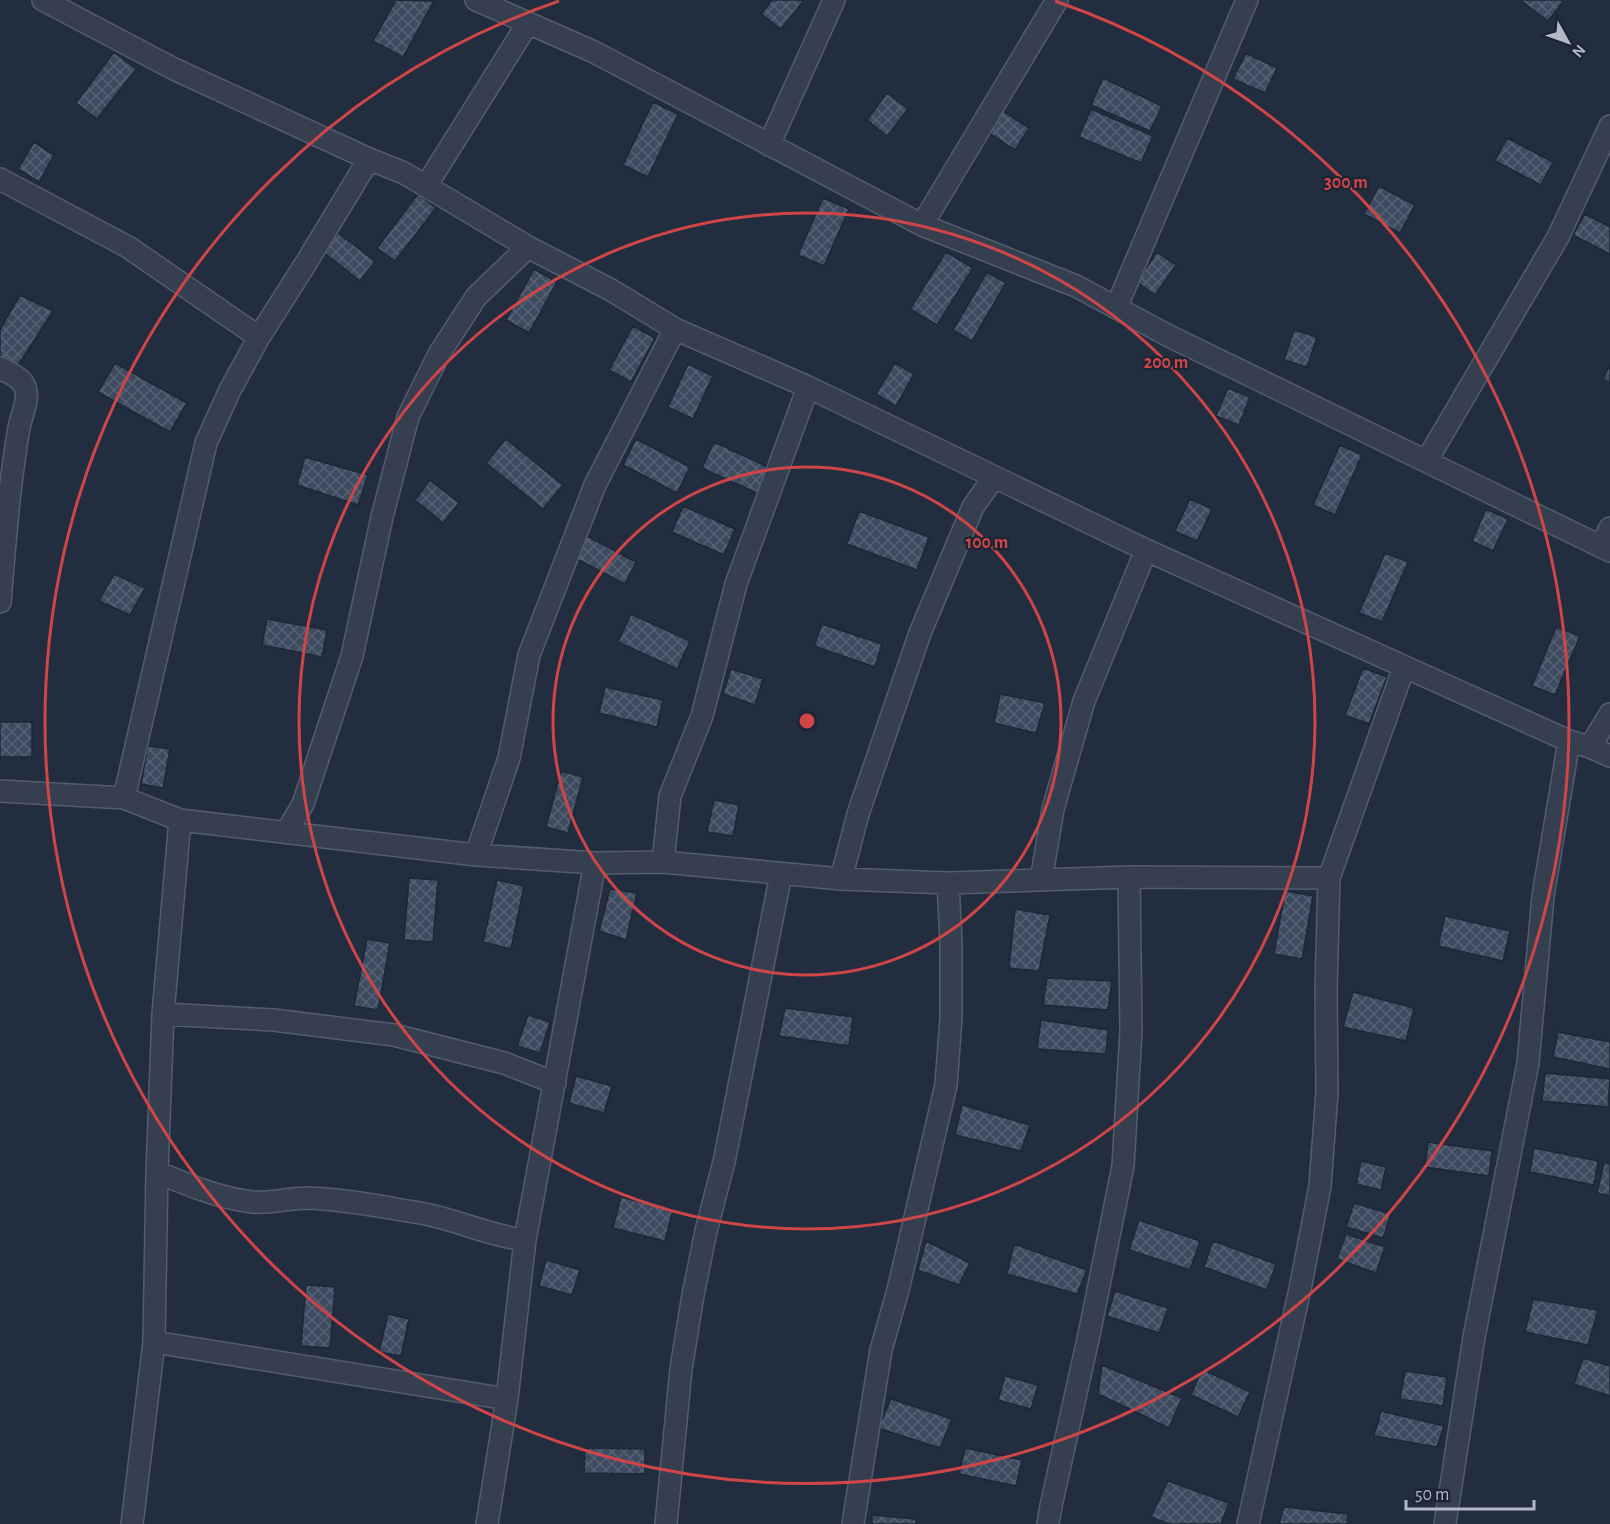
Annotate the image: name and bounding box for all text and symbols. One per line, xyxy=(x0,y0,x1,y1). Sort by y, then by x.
north arrow xyxy=(1538,12,1598,72)
text: N xyxy=(1569,42,1588,60)
text: 300 m xyxy=(1324,174,1368,192)
text: 200 m xyxy=(1144,354,1188,372)
text: 100 m xyxy=(966,534,1008,552)
centre of rings xyxy=(797,711,817,731)
scale bar xyxy=(1406,1473,1534,1511)
text: 50 m xyxy=(1415,1486,1449,1504)

